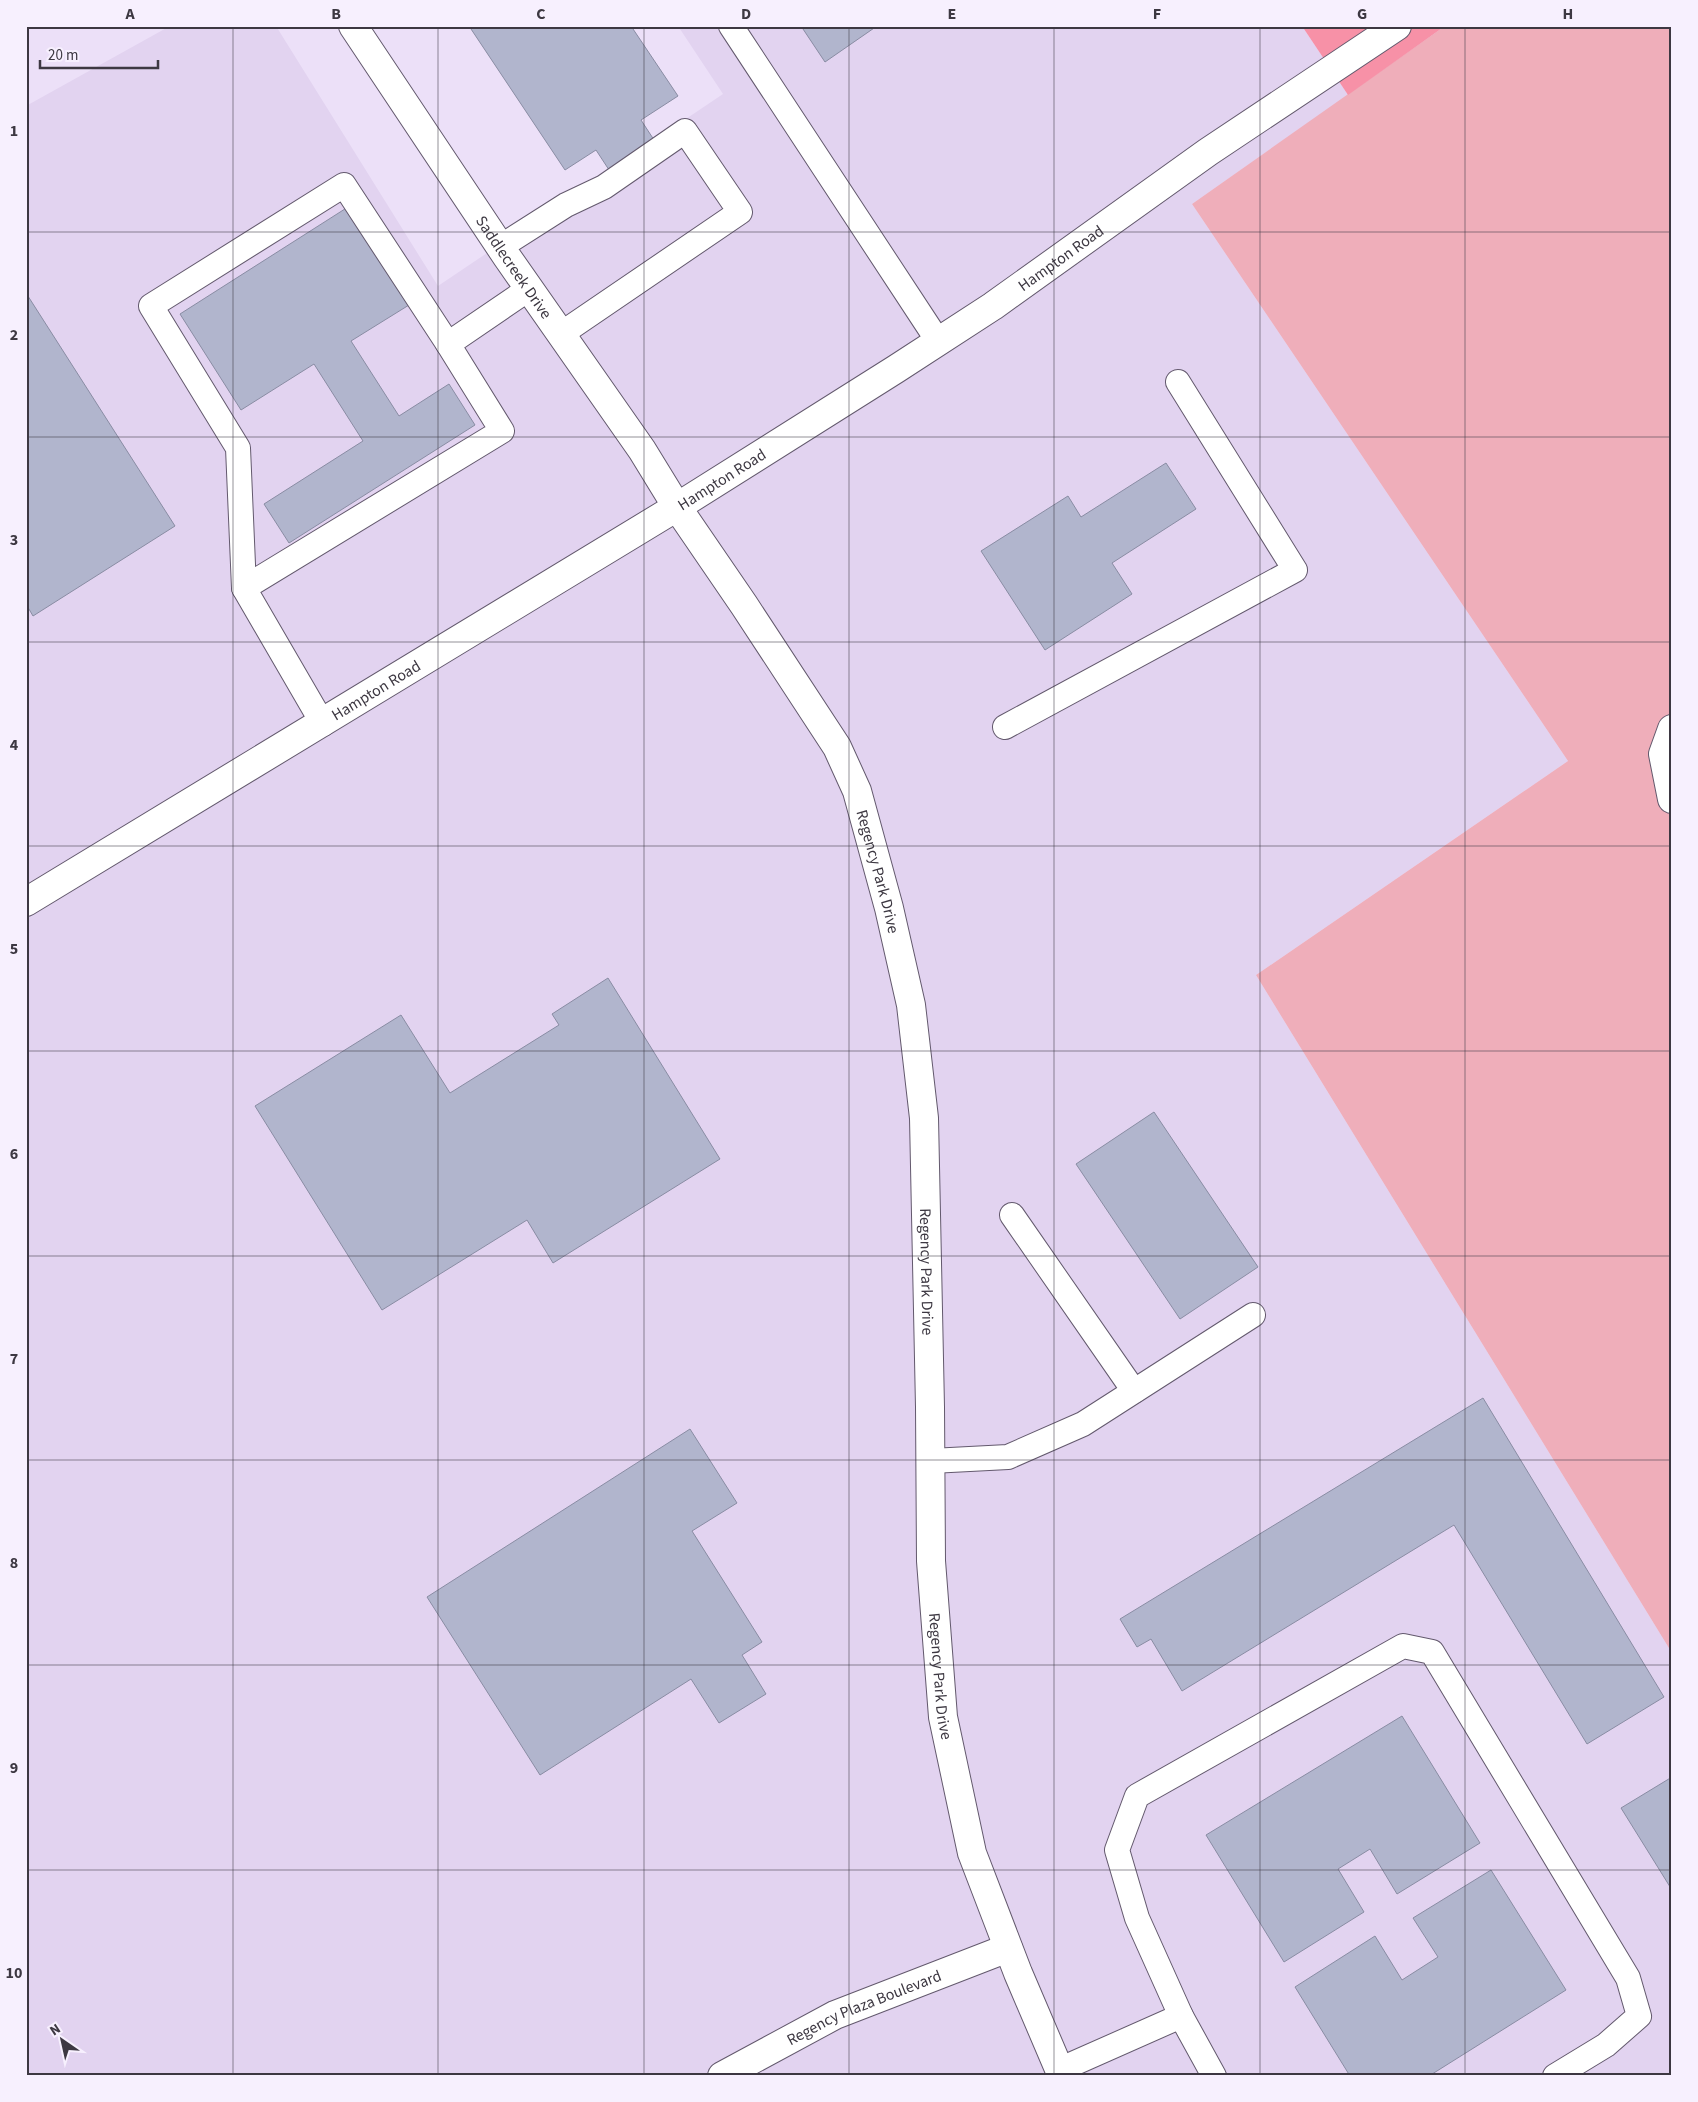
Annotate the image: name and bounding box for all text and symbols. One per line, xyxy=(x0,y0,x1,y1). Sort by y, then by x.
text: A xyxy=(124,3,135,25)
text: B xyxy=(331,3,341,25)
text: C xyxy=(536,3,546,25)
text: D xyxy=(741,3,751,25)
text: E xyxy=(948,3,956,25)
text: F xyxy=(1153,3,1161,25)
text: G xyxy=(1357,3,1367,25)
text: H xyxy=(1563,3,1573,25)
scale bar xyxy=(40,38,158,70)
text: 20 m xyxy=(48,45,78,66)
text: 1 xyxy=(10,120,18,142)
street label: Saddlecreek Drive xyxy=(470,211,557,324)
street label: Hampton Road xyxy=(1014,220,1108,297)
text: 2 xyxy=(10,324,18,346)
street label: Hampton Road xyxy=(674,444,770,516)
text: 3 xyxy=(10,529,18,551)
street label: Hampton Road xyxy=(327,655,425,726)
text: 4 xyxy=(10,734,19,756)
street label: Regency Park Drive xyxy=(851,807,904,936)
text: 5 xyxy=(10,938,18,960)
text: 6 xyxy=(10,1143,18,1165)
street label: Regency Park Drive xyxy=(914,1208,939,1336)
text: 7 xyxy=(10,1348,18,1370)
text: 8 xyxy=(10,1552,18,1574)
street label: Regency Park Drive xyxy=(923,1612,958,1742)
text: 9 xyxy=(10,1757,18,1779)
text: 10 xyxy=(6,1962,22,1984)
street label: Regency Plaza Boulevard xyxy=(783,1965,945,2051)
north arrow xyxy=(38,2014,88,2064)
text: N xyxy=(46,2019,65,2041)

